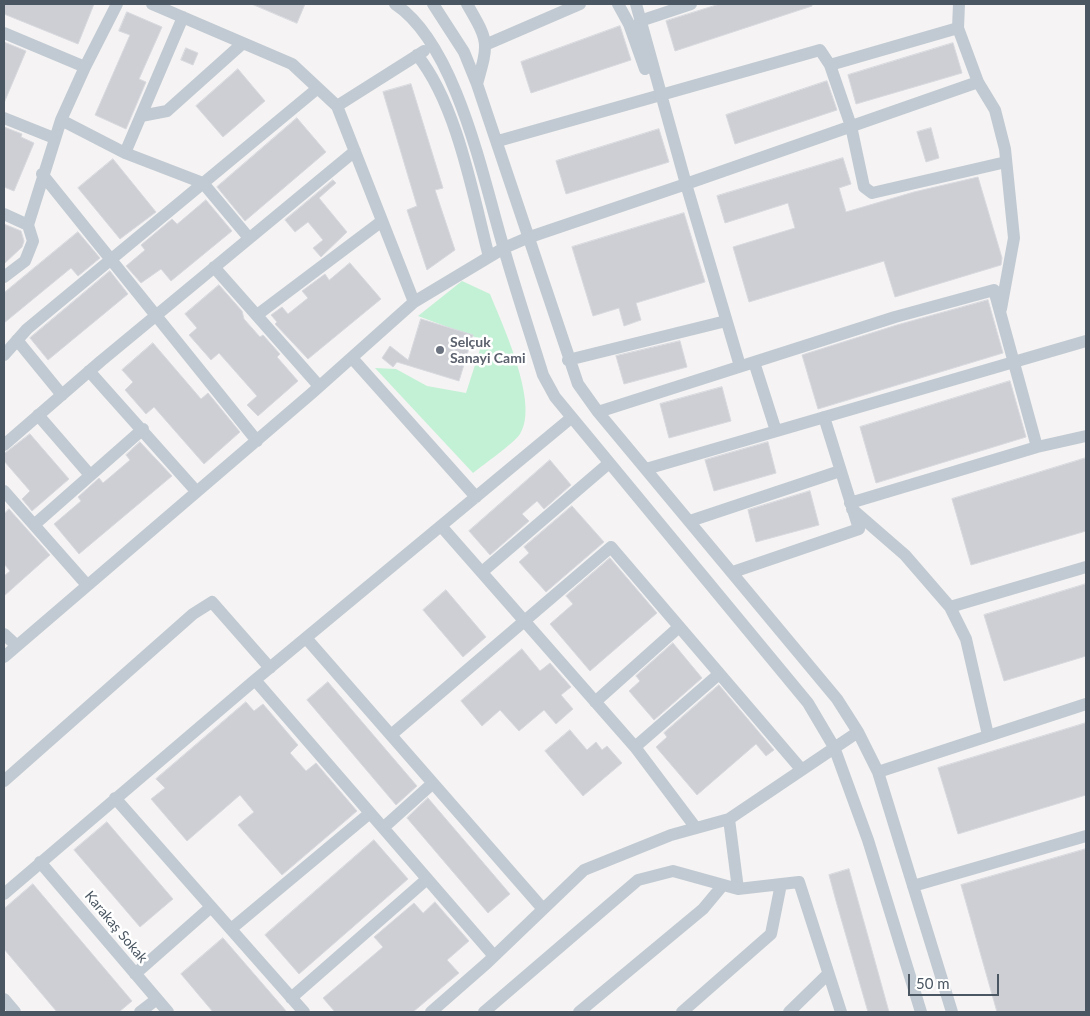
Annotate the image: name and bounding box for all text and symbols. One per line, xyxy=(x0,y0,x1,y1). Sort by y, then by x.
place label: Selçuk Sanayi Cami xyxy=(450,334,525,367)
marker: Selçuk Sanayi Cami xyxy=(434,344,446,356)
street label: Karakaş Sokak xyxy=(81,888,151,966)
scale bar xyxy=(910,964,1001,996)
text: 50 m xyxy=(916,974,950,992)

